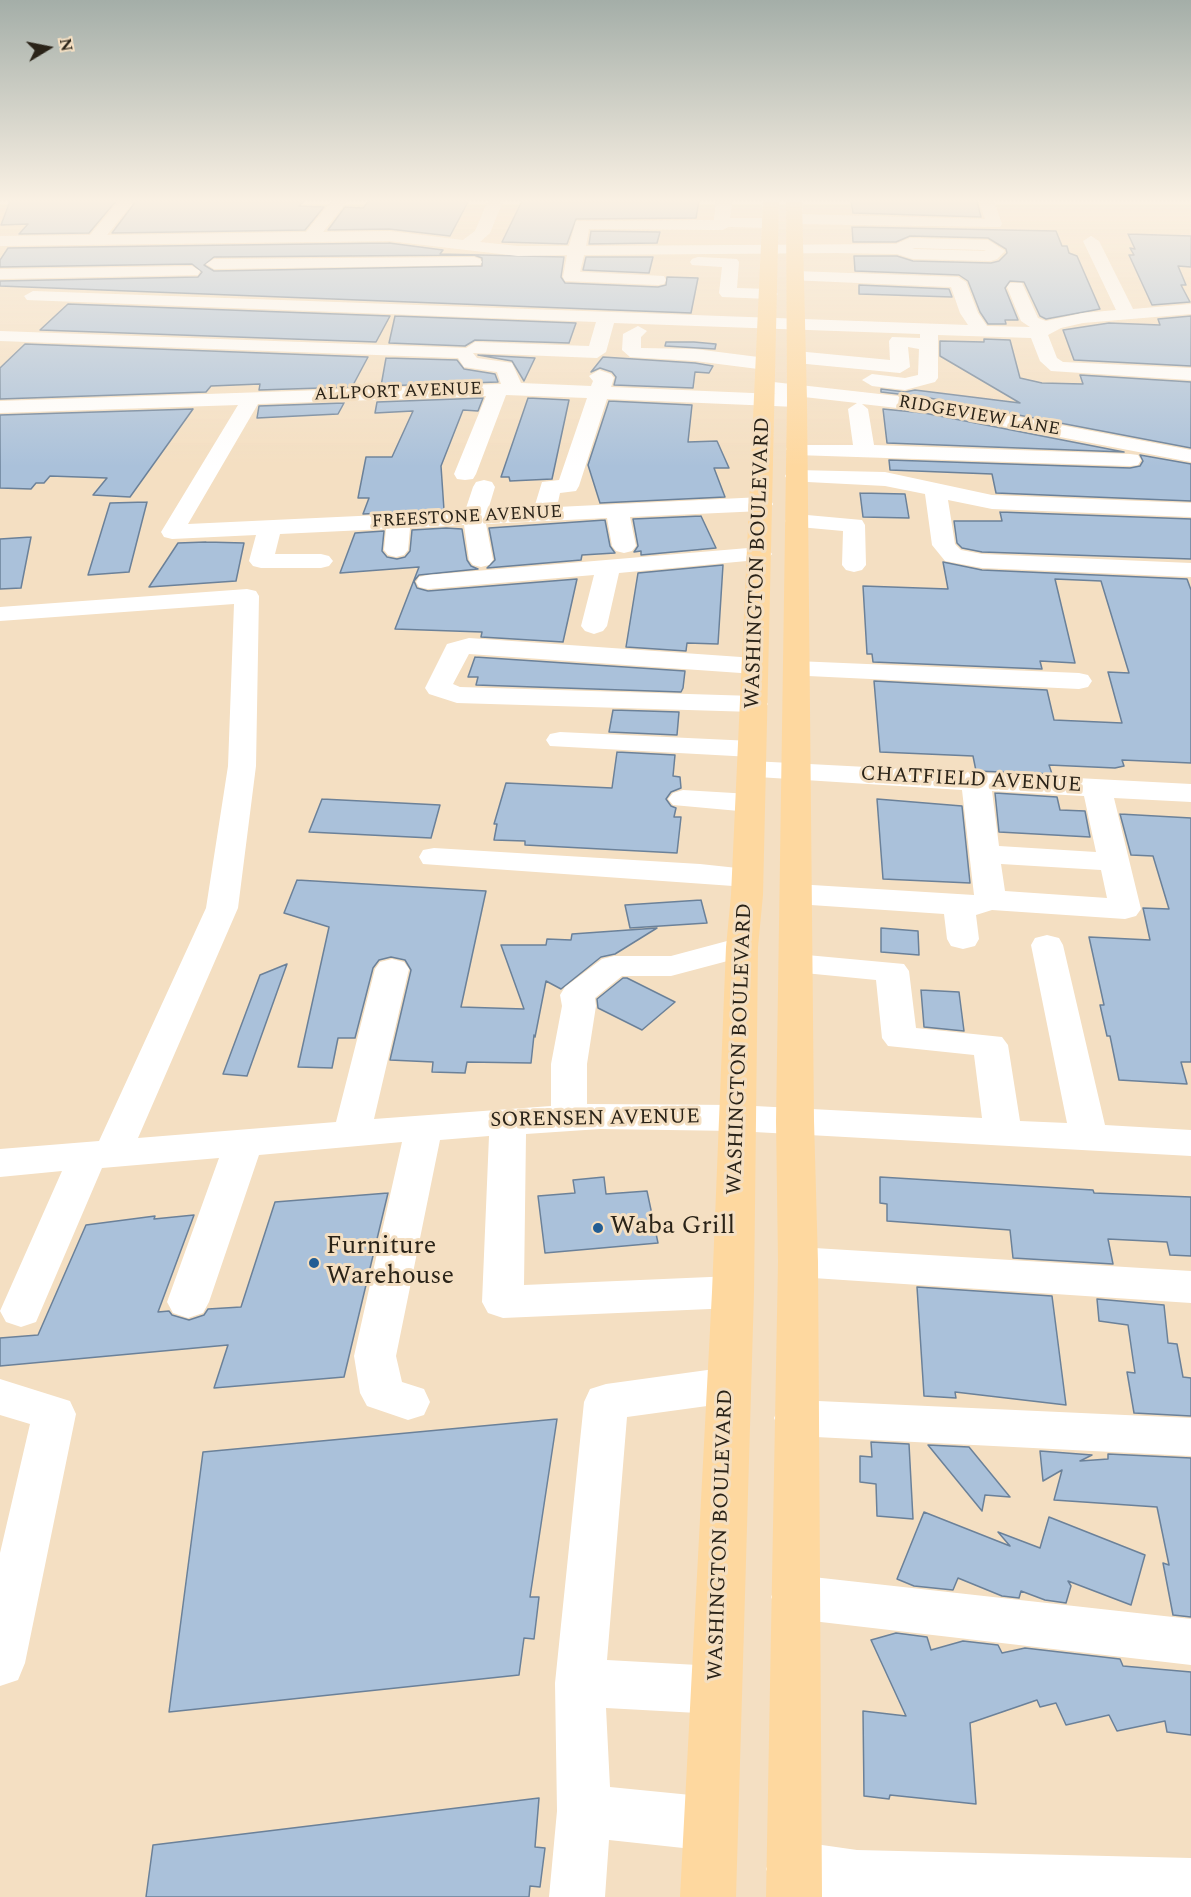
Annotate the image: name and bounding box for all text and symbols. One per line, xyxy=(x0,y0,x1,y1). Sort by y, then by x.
north arrow xyxy=(18,18,78,78)
text: N xyxy=(53,36,79,53)
street label: ALLPORT AVENUE xyxy=(314,379,482,407)
street label: RIDGEVIEW LANE xyxy=(897,392,1061,442)
street label: WASHINGTON BOULEVARD xyxy=(741,417,777,709)
street label: FREESTONE AVENUE xyxy=(371,502,563,534)
street label: CHATFIELD AVENUE xyxy=(860,763,1082,799)
street label: WASHINGTON BOULEVARD xyxy=(723,903,759,1195)
street label: SORENSEN AVENUE xyxy=(490,1106,700,1134)
place label: Waba Grill xyxy=(610,1212,735,1244)
marker: Waba Grill xyxy=(591,1221,605,1235)
place label: Furniture Warehouse xyxy=(326,1232,454,1294)
marker: Furniture Warehouse xyxy=(307,1256,321,1270)
street label: WASHINGTON BOULEVARD xyxy=(704,1389,740,1681)

